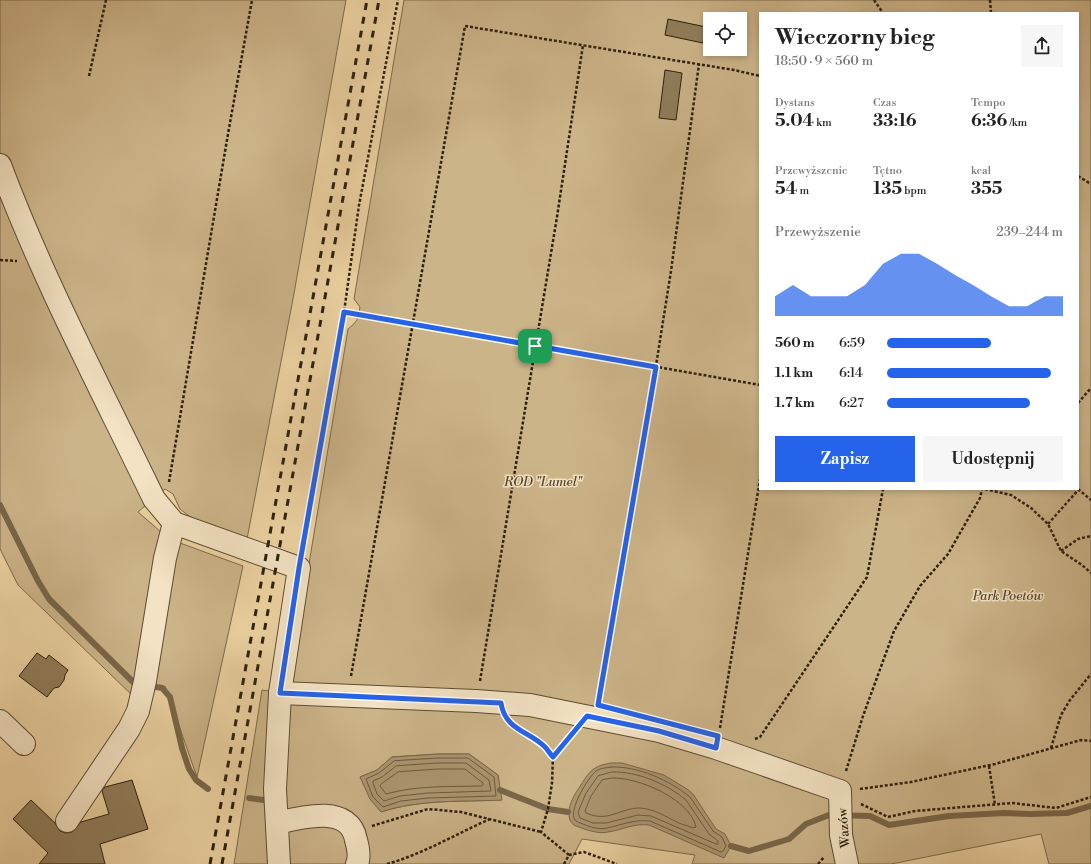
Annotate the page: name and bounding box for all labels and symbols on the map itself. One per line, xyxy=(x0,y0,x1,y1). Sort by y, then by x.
pin xyxy=(518,329,552,363)
park label: ROD "Lumel" xyxy=(503,474,584,490)
park label: Park Poetów xyxy=(972,588,1043,604)
street label: Wazów xyxy=(834,806,854,849)

